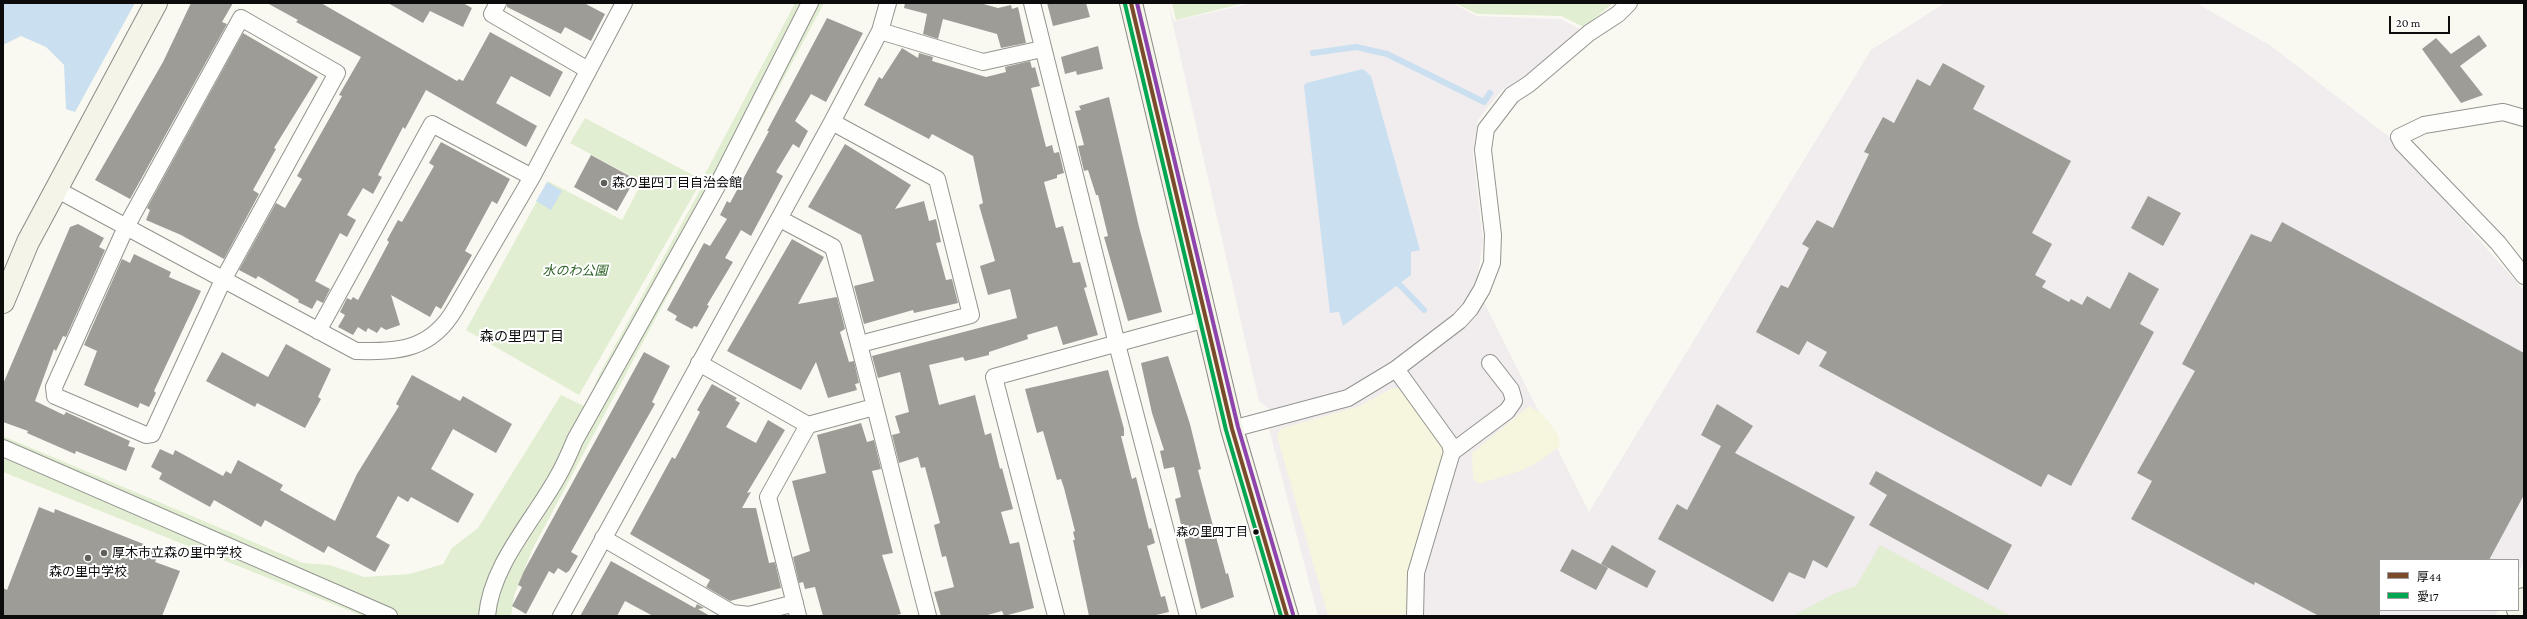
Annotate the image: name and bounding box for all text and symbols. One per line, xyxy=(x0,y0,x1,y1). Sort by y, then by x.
scale bar xyxy=(2391,8,2452,34)
text: 20 m xyxy=(2396,16,2420,30)
place label: 森の里四丁目自治会館 xyxy=(612,175,742,191)
marker: 森の里四丁目自治会館 xyxy=(599,178,609,188)
park label: 水のわ公園 xyxy=(543,263,607,279)
district label: 森の里四丁目 xyxy=(480,329,564,345)
place label: 森の里四丁目 xyxy=(1176,525,1248,539)
marker: 森の里四丁目 xyxy=(1251,527,1261,537)
place label: 厚木市立森の里中学校 xyxy=(112,545,242,561)
marker: 厚木市立森の里中学校 xyxy=(99,548,109,558)
marker: 森の里中学校 xyxy=(83,553,93,563)
legend xyxy=(2379,559,2519,611)
place label: 森の里中学校 xyxy=(49,564,127,580)
text: 厚44 xyxy=(2417,570,2441,584)
text: 愛17 xyxy=(2417,590,2439,604)

